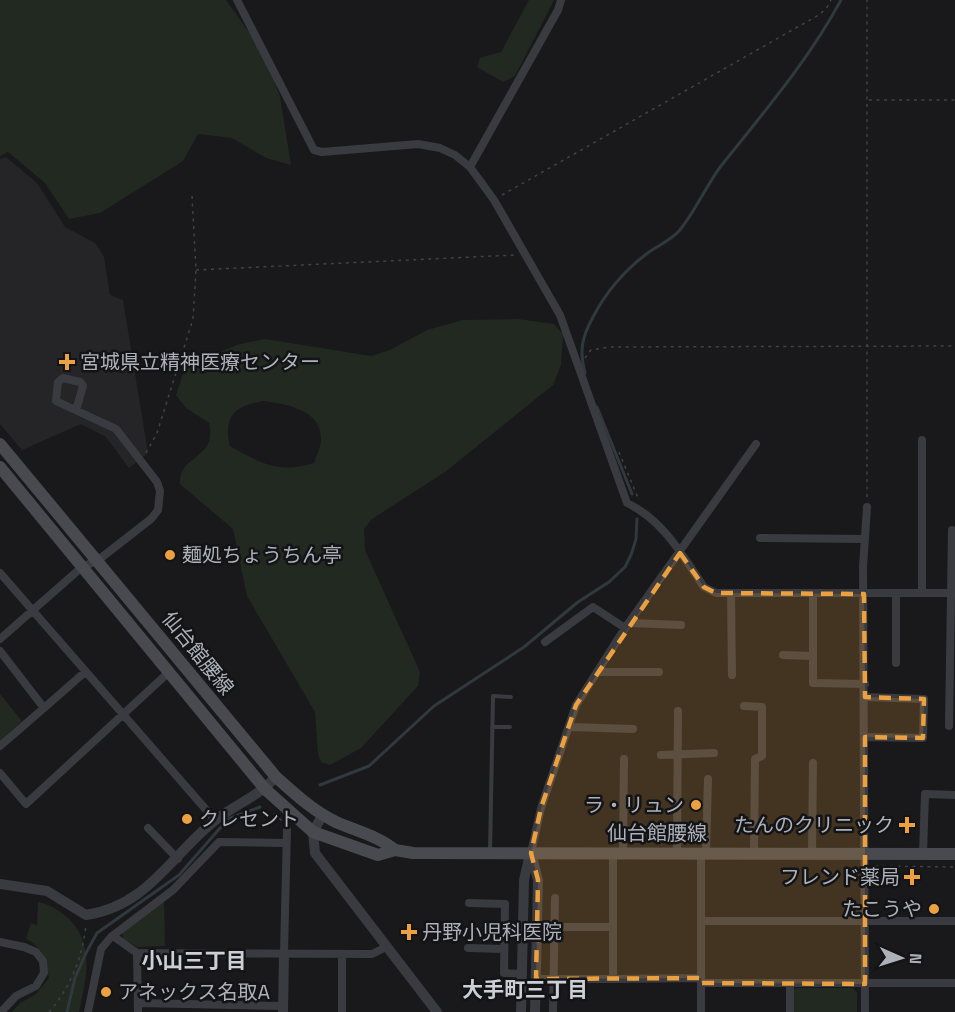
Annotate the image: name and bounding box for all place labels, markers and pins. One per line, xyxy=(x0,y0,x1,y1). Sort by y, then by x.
place label: 宮城県立精神医療センター xyxy=(80,349,320,375)
marker: 宮城県立精神医療センター xyxy=(58,353,76,371)
place label: 麺処ちょうちん亭 xyxy=(182,542,342,568)
marker: 麺処ちょうちん亭 xyxy=(163,548,177,562)
place label: ラ・リュン xyxy=(584,792,684,818)
marker: ラ・リュン xyxy=(689,798,703,812)
place label: クレセント xyxy=(199,806,299,832)
marker: クレセント xyxy=(180,812,194,826)
place label: たんのクリニック xyxy=(734,812,894,838)
marker: たんのクリニック xyxy=(898,816,916,834)
place label: フレンド薬局 xyxy=(780,864,900,890)
marker: フレンド薬局 xyxy=(905,870,919,884)
place label: たこうや xyxy=(842,896,922,922)
marker: たこうや xyxy=(927,902,941,916)
place label: 丹野小児科医院 xyxy=(422,919,562,945)
marker: 丹野小児科医院 xyxy=(400,923,418,941)
place label: アネックス名取A xyxy=(118,979,270,1005)
marker: アネックス名取A xyxy=(99,985,113,999)

